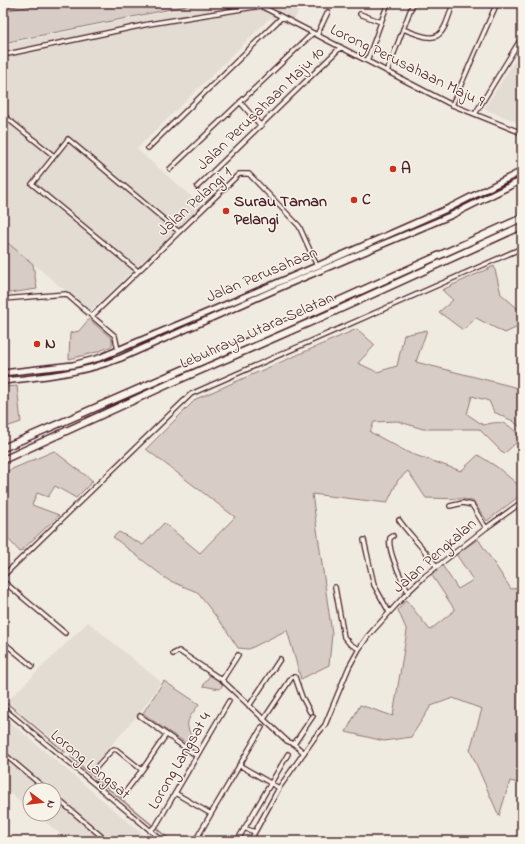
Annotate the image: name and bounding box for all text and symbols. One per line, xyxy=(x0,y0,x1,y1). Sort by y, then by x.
street label: Lorong Perusahaan Maju 9 xyxy=(326,18,488,114)
street label: Jalan Perusahaan Maju 10 xyxy=(192,41,330,176)
place label: A xyxy=(401,157,411,181)
street label: Jalan Pelangi 1 xyxy=(152,162,238,242)
marker: A xyxy=(388,164,398,174)
place label: C xyxy=(362,188,371,212)
place label: Surau Taman Pelangi xyxy=(234,190,327,233)
marker: C xyxy=(349,195,359,205)
marker: Surau Taman Pelangi xyxy=(221,206,231,216)
street label: Jalan Perusahaan xyxy=(203,241,321,309)
street label: Lebuhraya Utara–Selatan xyxy=(176,286,338,376)
place label: N xyxy=(45,332,56,356)
marker: N xyxy=(32,339,42,349)
street label: Jalan Pengkalan xyxy=(388,513,482,599)
street label: Lorong Langsat 4 xyxy=(142,707,218,814)
street label: Lorong Langsat xyxy=(45,724,136,806)
north arrow xyxy=(22,782,62,822)
text: N xyxy=(42,799,59,810)

